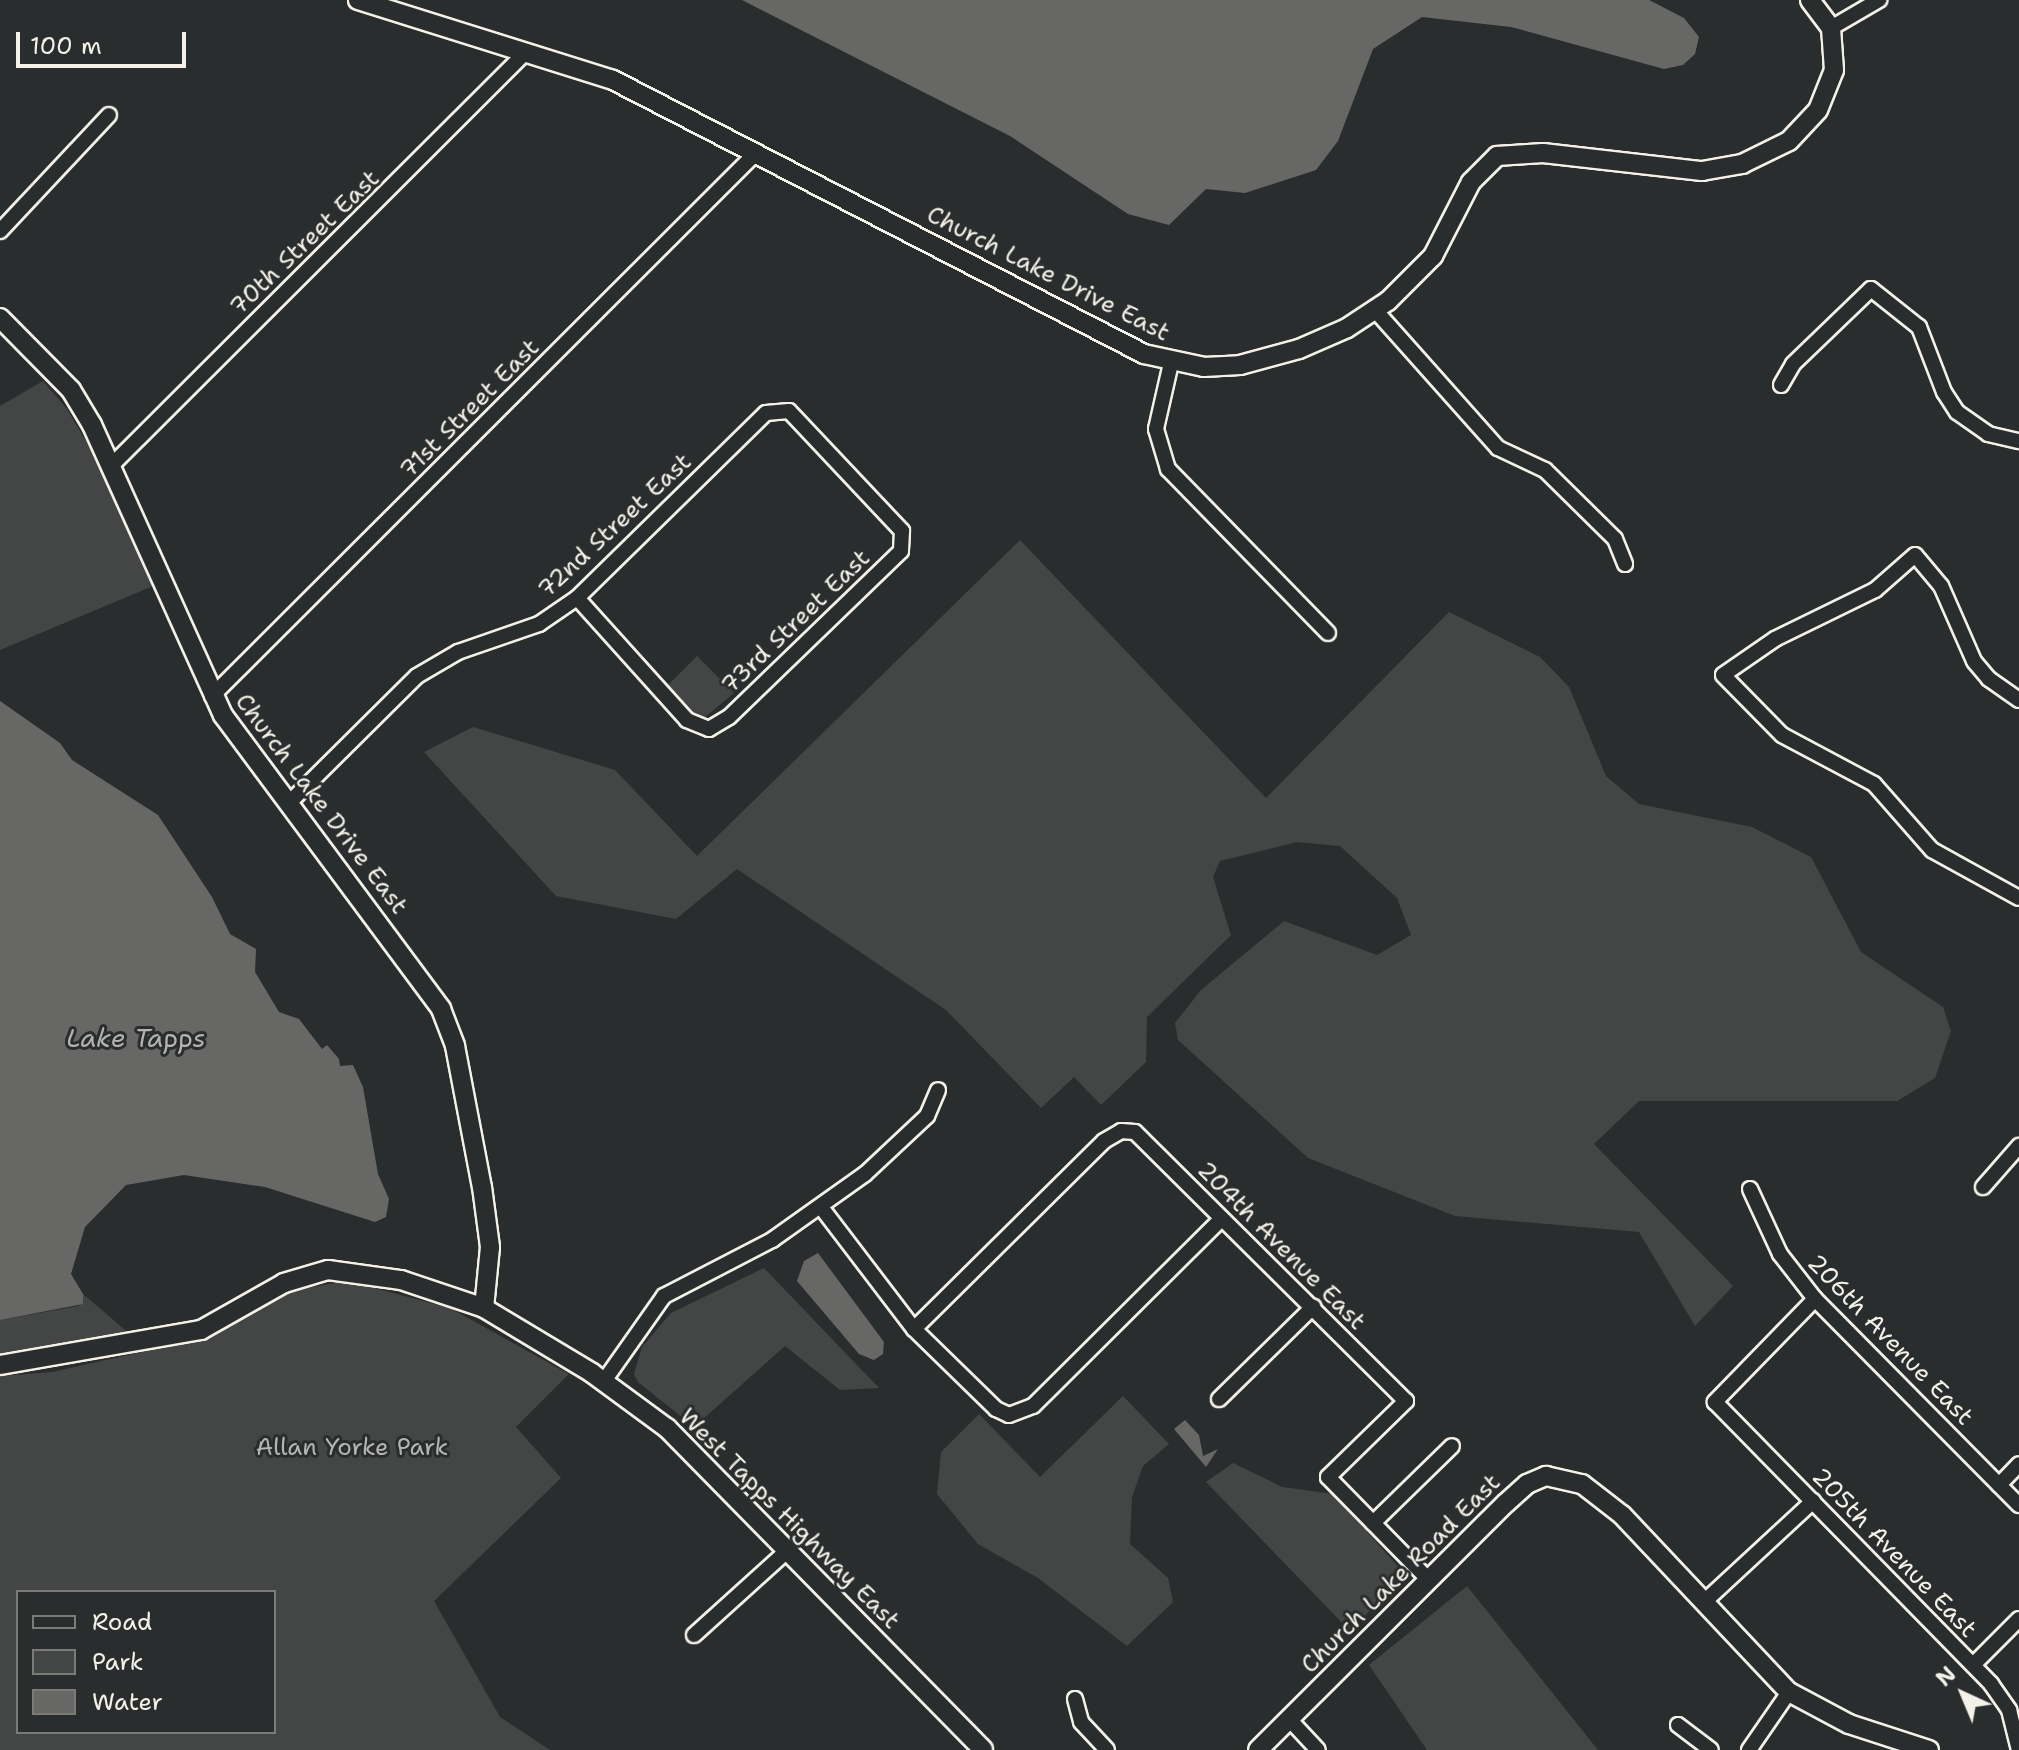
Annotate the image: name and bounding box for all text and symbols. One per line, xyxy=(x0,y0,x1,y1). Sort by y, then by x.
scale bar xyxy=(20,16,190,66)
text: 100 m xyxy=(30,30,102,62)
street label: 70th Street East xyxy=(224,164,386,322)
street label: Church Lake Drive East xyxy=(922,200,1174,348)
street label: 71st Street East xyxy=(394,333,546,485)
street label: 72nd Street East xyxy=(532,448,698,604)
street label: 73rd Street East xyxy=(716,544,876,700)
street label: Church Lake Drive East xyxy=(229,688,413,920)
water label: Lake Tapps xyxy=(66,1022,206,1054)
street label: 204th Avenue East xyxy=(1191,1156,1371,1336)
street label: 206th Avenue East xyxy=(1801,1249,1979,1431)
street label: West Tapps Highway East xyxy=(673,1403,905,1635)
park label: Allan Yorke Park xyxy=(256,1434,448,1462)
street label: 205th Avenue East xyxy=(1806,1462,1982,1644)
street label: Church Lake Road East xyxy=(1295,1468,1507,1680)
legend xyxy=(16,1590,276,1734)
text: Road xyxy=(92,1606,152,1638)
text: Park xyxy=(92,1646,144,1678)
north arrow xyxy=(1923,1654,2003,1734)
text: N xyxy=(1930,1660,1962,1693)
text: Water xyxy=(92,1686,163,1718)

